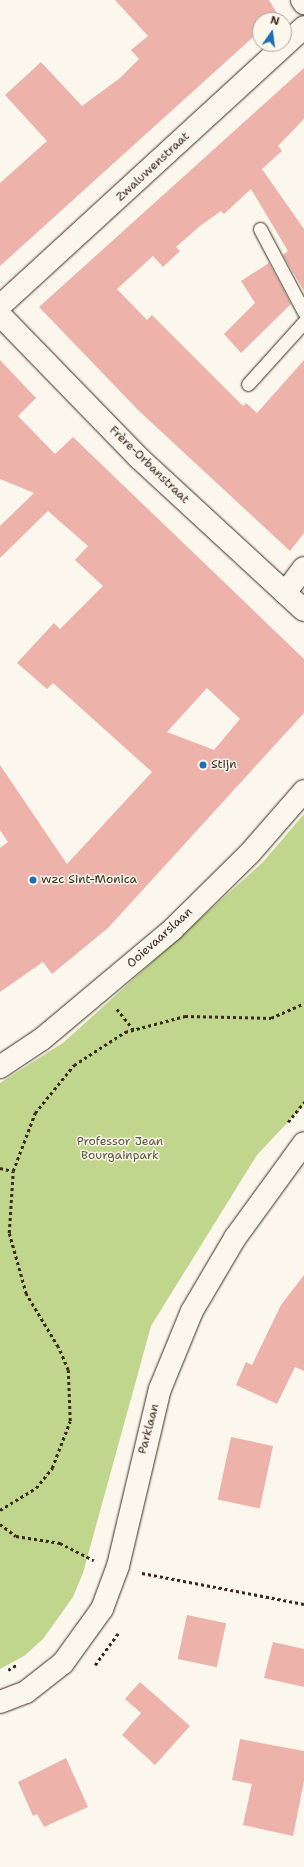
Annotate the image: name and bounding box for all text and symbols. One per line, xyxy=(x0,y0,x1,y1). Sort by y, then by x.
north arrow xyxy=(252,12,292,52)
text: N xyxy=(269,13,281,29)
street label: Zwaluwenstraat xyxy=(113,129,193,205)
street label: Frère-Orbanstraat xyxy=(106,423,192,507)
place label: Stijn xyxy=(211,758,236,772)
marker: Stijn xyxy=(198,760,208,770)
place label: wzc Sint-Monica xyxy=(41,873,137,887)
marker: wzc Sint-Monica xyxy=(28,875,38,885)
street label: Ooievaarslaan xyxy=(124,905,196,971)
park label: Professor Jean Bourgainpark xyxy=(77,1135,163,1163)
street label: Parklaan xyxy=(135,1402,163,1456)

